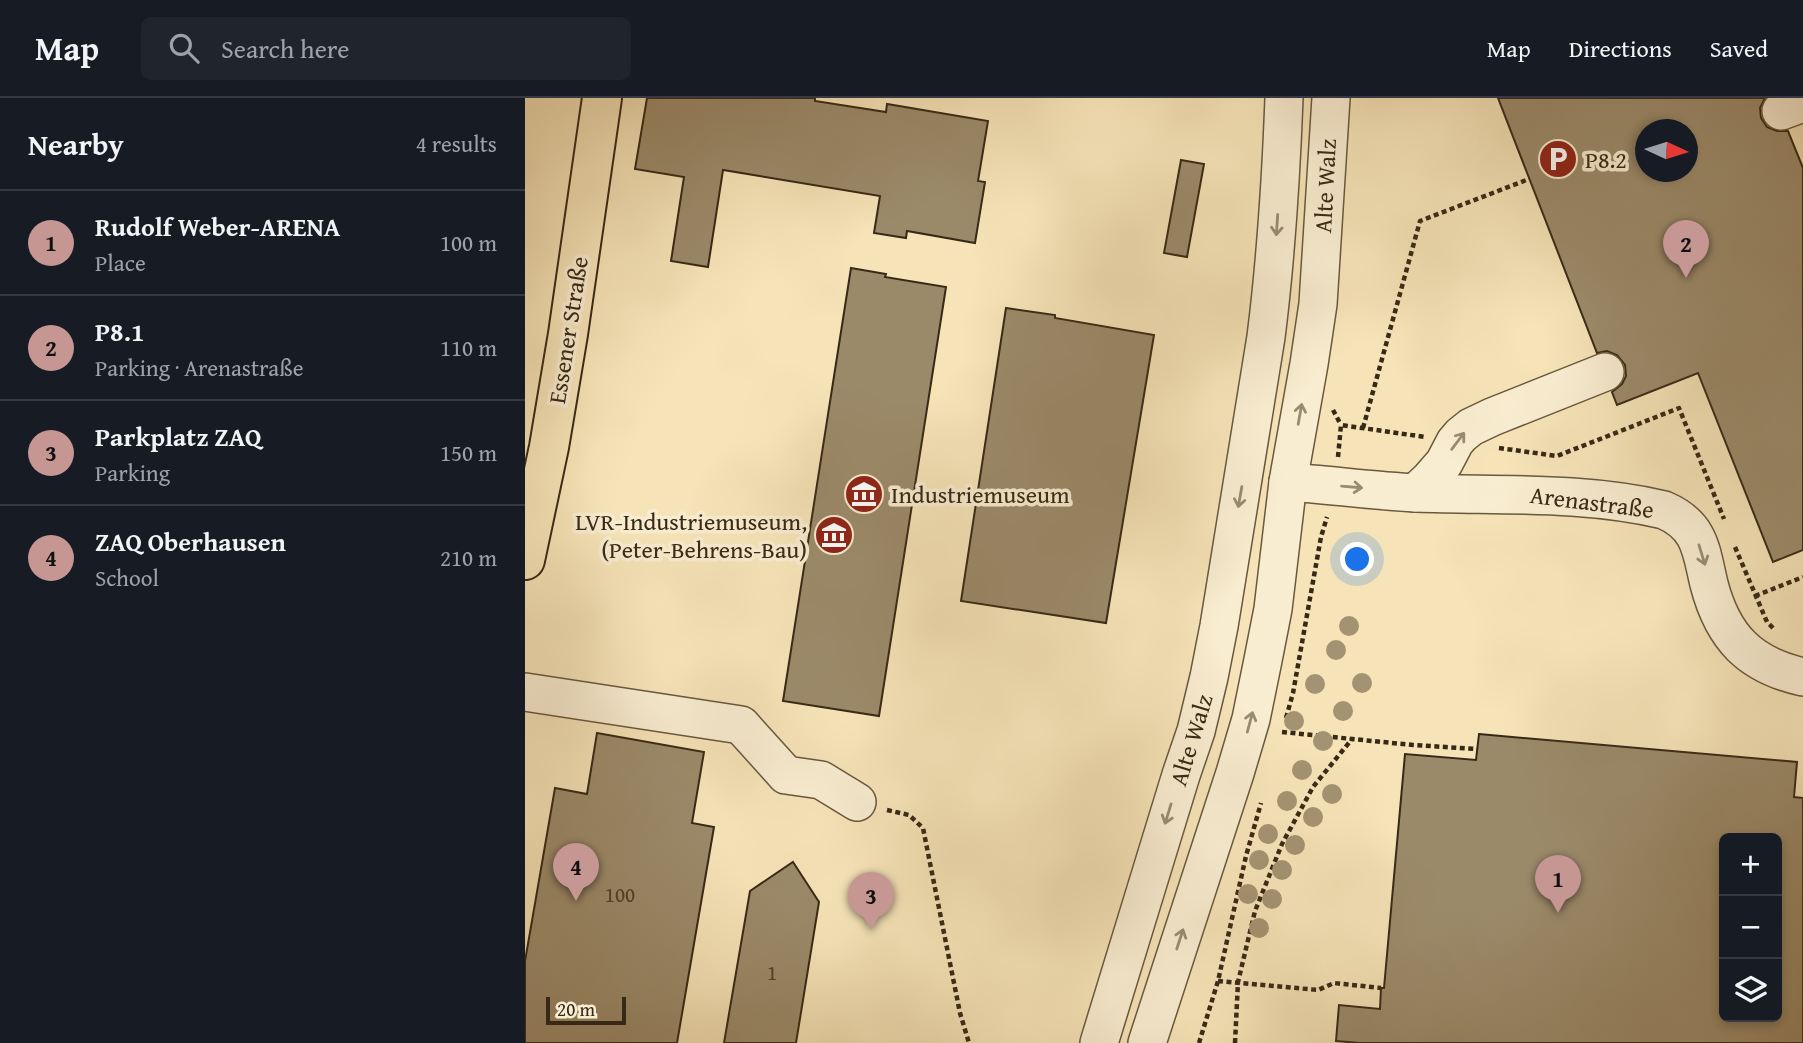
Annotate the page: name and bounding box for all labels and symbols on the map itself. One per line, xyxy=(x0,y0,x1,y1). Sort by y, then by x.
north arrow xyxy=(1635,119,1698,182)
street label: Alte Walz xyxy=(1305,138,1345,234)
parking icon: P8.2 xyxy=(1537,138,1579,180)
place label: P8.2 xyxy=(1585,142,1627,177)
one-way arrow xyxy=(1270,213,1283,236)
pin: 2 xyxy=(1663,220,1709,278)
street label: Essener Straße xyxy=(539,254,597,406)
one-way arrow xyxy=(1294,403,1307,426)
one-way arrow xyxy=(1451,432,1466,450)
museum icon: Industriemuseum xyxy=(843,473,885,515)
place label: Industriemuseum xyxy=(891,477,1070,512)
street label: Arenastraße xyxy=(1528,477,1656,527)
one-way arrow xyxy=(1340,481,1362,494)
one-way arrow xyxy=(1232,486,1246,508)
place label: LVR-Industriemuseum, (Peter-Behrens-Bau) xyxy=(575,504,807,567)
museum icon: LVR-Industriemuseum, (Peter-Behrens-Bau) xyxy=(813,514,855,556)
your location xyxy=(1340,542,1374,576)
one-way arrow xyxy=(1697,544,1710,566)
street label: Alte Walz xyxy=(1160,690,1222,790)
one-way arrow xyxy=(1244,711,1257,733)
one-way arrow xyxy=(1161,803,1174,825)
pin: 4 xyxy=(553,843,599,901)
pin: 1 xyxy=(1535,855,1581,913)
pin: 3 xyxy=(848,872,894,930)
house number: 100 xyxy=(605,879,635,910)
one-way arrow xyxy=(1174,928,1187,950)
house number: 1 xyxy=(767,957,777,988)
scale bar xyxy=(546,994,627,1026)

